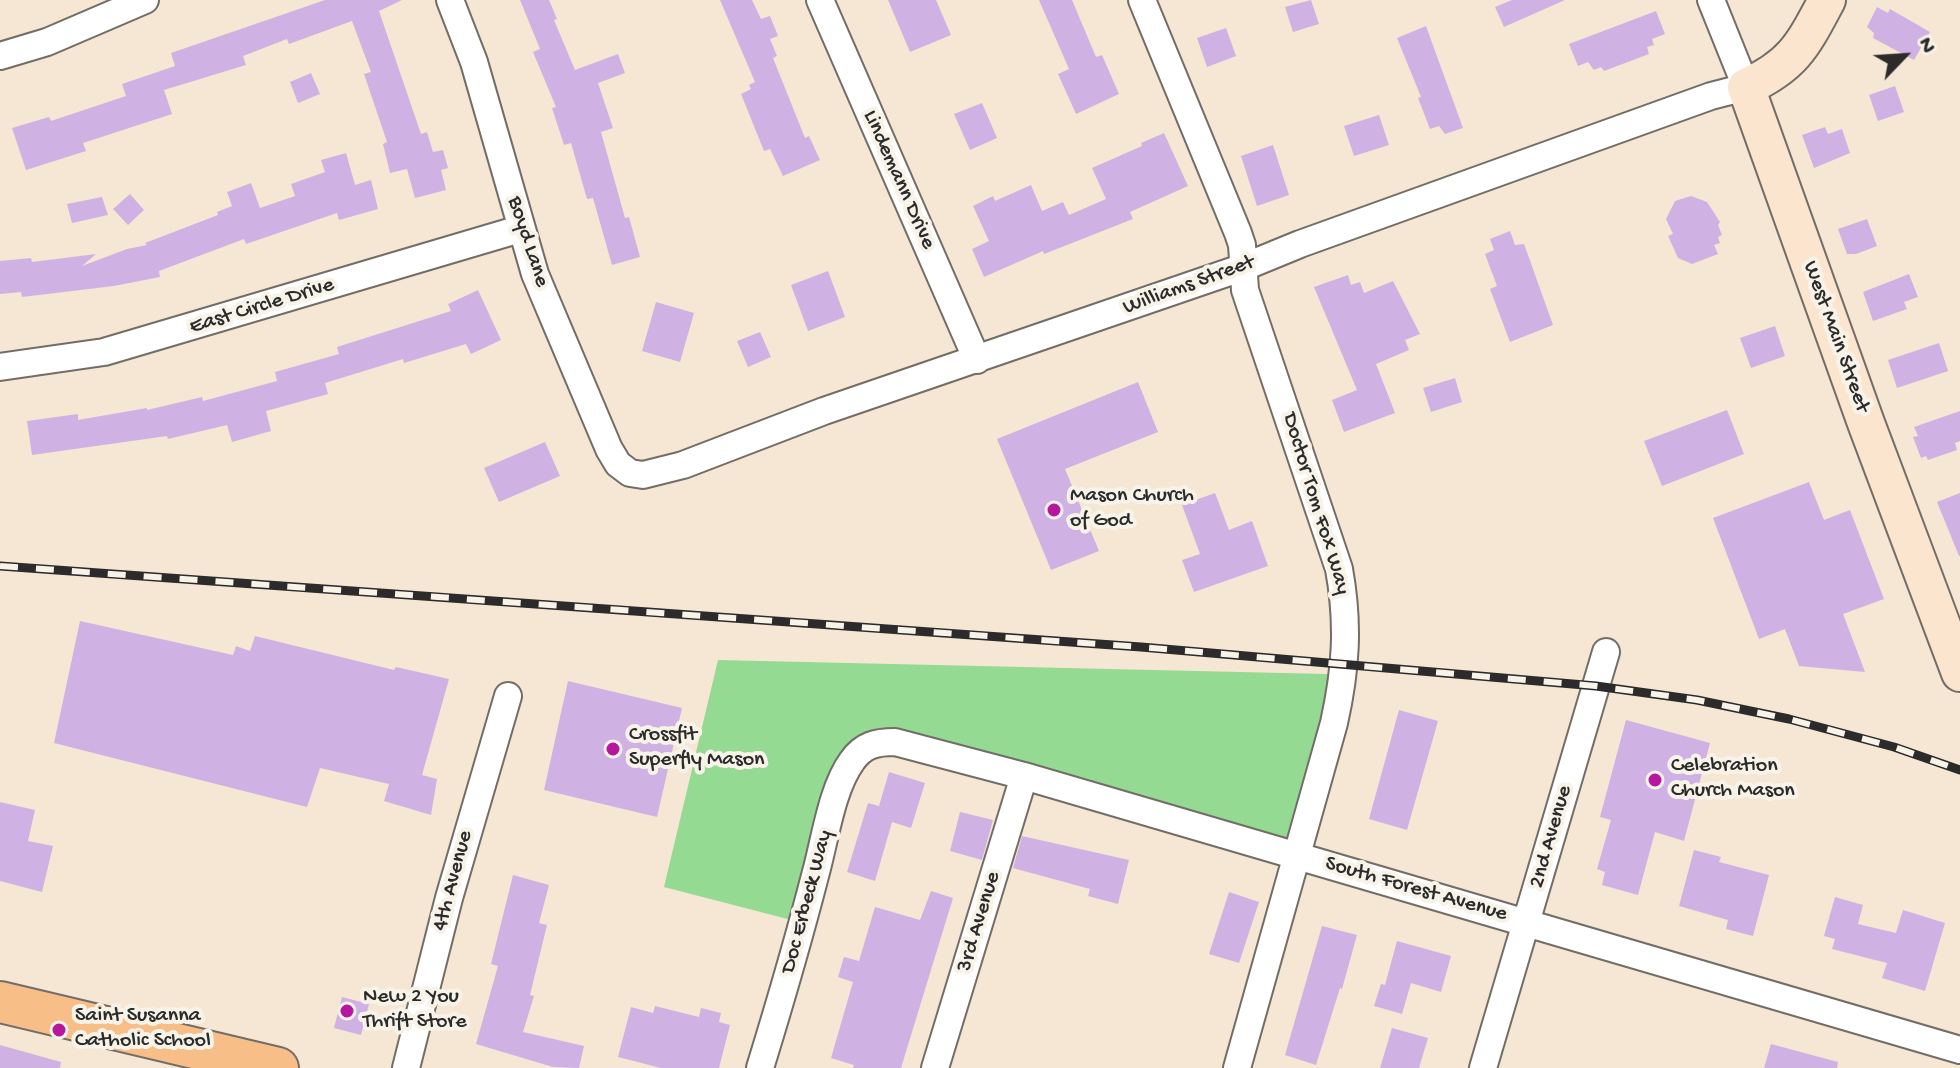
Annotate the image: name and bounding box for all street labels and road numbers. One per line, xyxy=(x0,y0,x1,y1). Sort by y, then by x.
street label: Lindemann Drive xyxy=(856,106,940,254)
street label: Boyd Lane xyxy=(500,193,554,291)
street label: Williams Street xyxy=(1120,250,1258,322)
street label: West Main Street xyxy=(1795,258,1875,416)
street label: East Circle Drive xyxy=(187,273,337,341)
street label: Doctor Tom Fox Way xyxy=(1275,410,1355,598)
street label: 2nd Avenue xyxy=(1525,783,1579,891)
street label: 4th Avenue xyxy=(428,828,480,934)
street label: Doc Erbeck Way xyxy=(776,828,840,976)
street label: South Forest Avenue xyxy=(1322,851,1510,929)
street label: 3rd Avenue xyxy=(952,869,1008,975)

